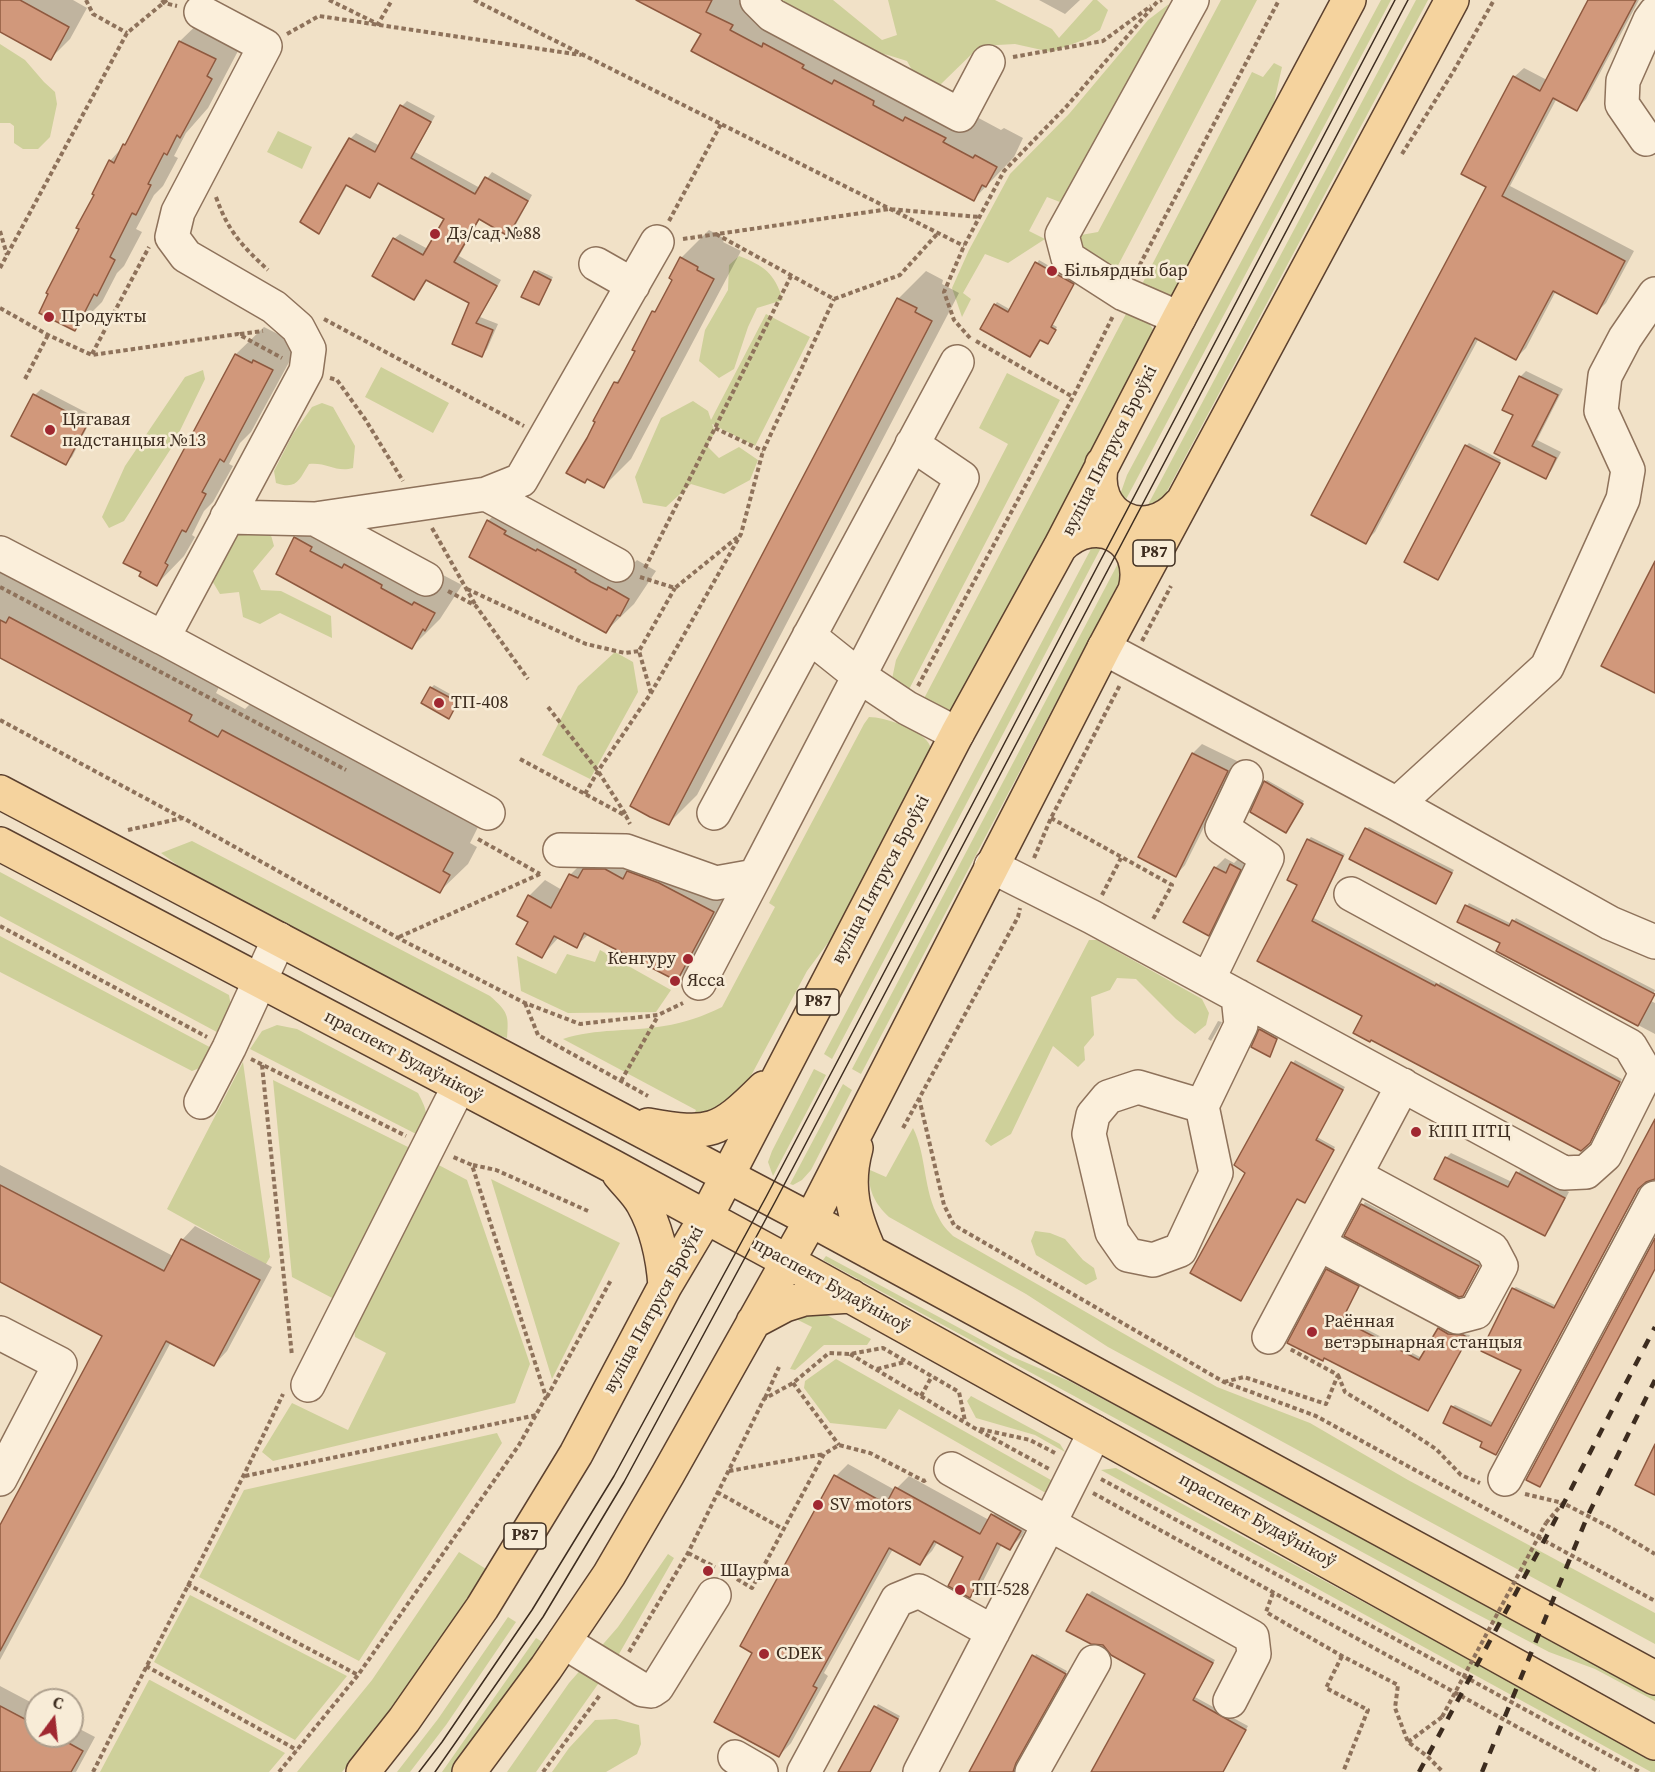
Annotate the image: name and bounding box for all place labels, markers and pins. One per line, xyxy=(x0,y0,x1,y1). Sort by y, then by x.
place label: Дз/сад №88 xyxy=(447,223,541,245)
marker: Дз/сад №88 xyxy=(428,227,442,241)
place label: Більярдны бар xyxy=(1064,260,1188,282)
marker: Більярдны бар xyxy=(1045,264,1059,278)
place label: Продукты xyxy=(61,306,147,328)
marker: Продукты xyxy=(42,310,56,324)
place label: Цягавая падстанцыя №13 xyxy=(62,409,206,452)
marker: Цягавая падстанцыя №13 xyxy=(43,423,57,437)
place label: ТП-408 xyxy=(451,692,508,714)
marker: ТП-408 xyxy=(432,696,446,710)
place label: Кенгуру xyxy=(607,948,676,970)
marker: Кенгуру xyxy=(681,952,695,966)
place label: Ясса xyxy=(687,970,725,992)
marker: Ясса xyxy=(668,974,682,988)
place label: КПП ПТЦ xyxy=(1428,1121,1511,1143)
marker: КПП ПТЦ xyxy=(1409,1125,1423,1139)
place label: Раённая ветэрынарная станцыя xyxy=(1324,1311,1522,1354)
marker: Раённая ветэрынарная станцыя xyxy=(1305,1325,1319,1339)
place label: SV motors xyxy=(830,1494,912,1516)
marker: SV motors xyxy=(811,1498,825,1512)
place label: Шаурма xyxy=(720,1560,790,1582)
marker: Шаурма xyxy=(701,1564,715,1578)
place label: ТП-528 xyxy=(972,1579,1029,1601)
marker: ТП-528 xyxy=(953,1583,967,1597)
place label: CDEK xyxy=(776,1643,822,1665)
marker: CDEK xyxy=(757,1647,771,1661)

